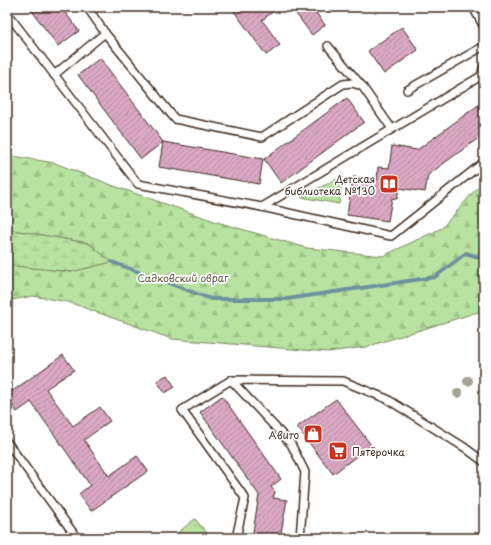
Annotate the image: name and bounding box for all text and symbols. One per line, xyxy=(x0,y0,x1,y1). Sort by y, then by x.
place label: Детская библиотека №130 xyxy=(285,171,375,198)
library icon: Детская библиотека №130 xyxy=(378,173,400,195)
park label: Садковский овраг xyxy=(138,270,229,285)
shop icon: Авито xyxy=(302,423,324,445)
place label: Авито xyxy=(269,427,299,442)
supermarket icon: Пятёрочка xyxy=(327,440,349,462)
place label: Пятёрочка xyxy=(352,444,406,459)

